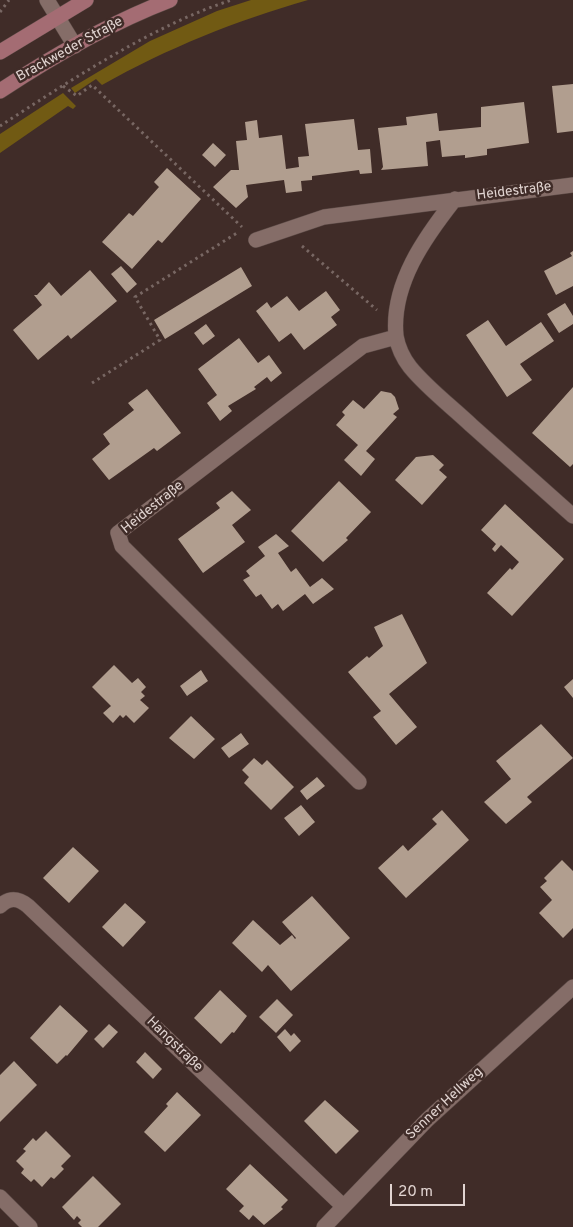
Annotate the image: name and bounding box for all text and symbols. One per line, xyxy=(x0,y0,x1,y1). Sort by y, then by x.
street label: Brackweder Straße xyxy=(14,14,126,86)
street label: Heidestraße xyxy=(476,179,552,205)
street label: Heidestraße xyxy=(119,478,187,538)
street label: Hangstraße xyxy=(142,1014,206,1076)
street label: Senner Hellweg xyxy=(403,1064,487,1144)
scale bar xyxy=(393,1174,468,1206)
text: 20 m xyxy=(398,1183,433,1202)

